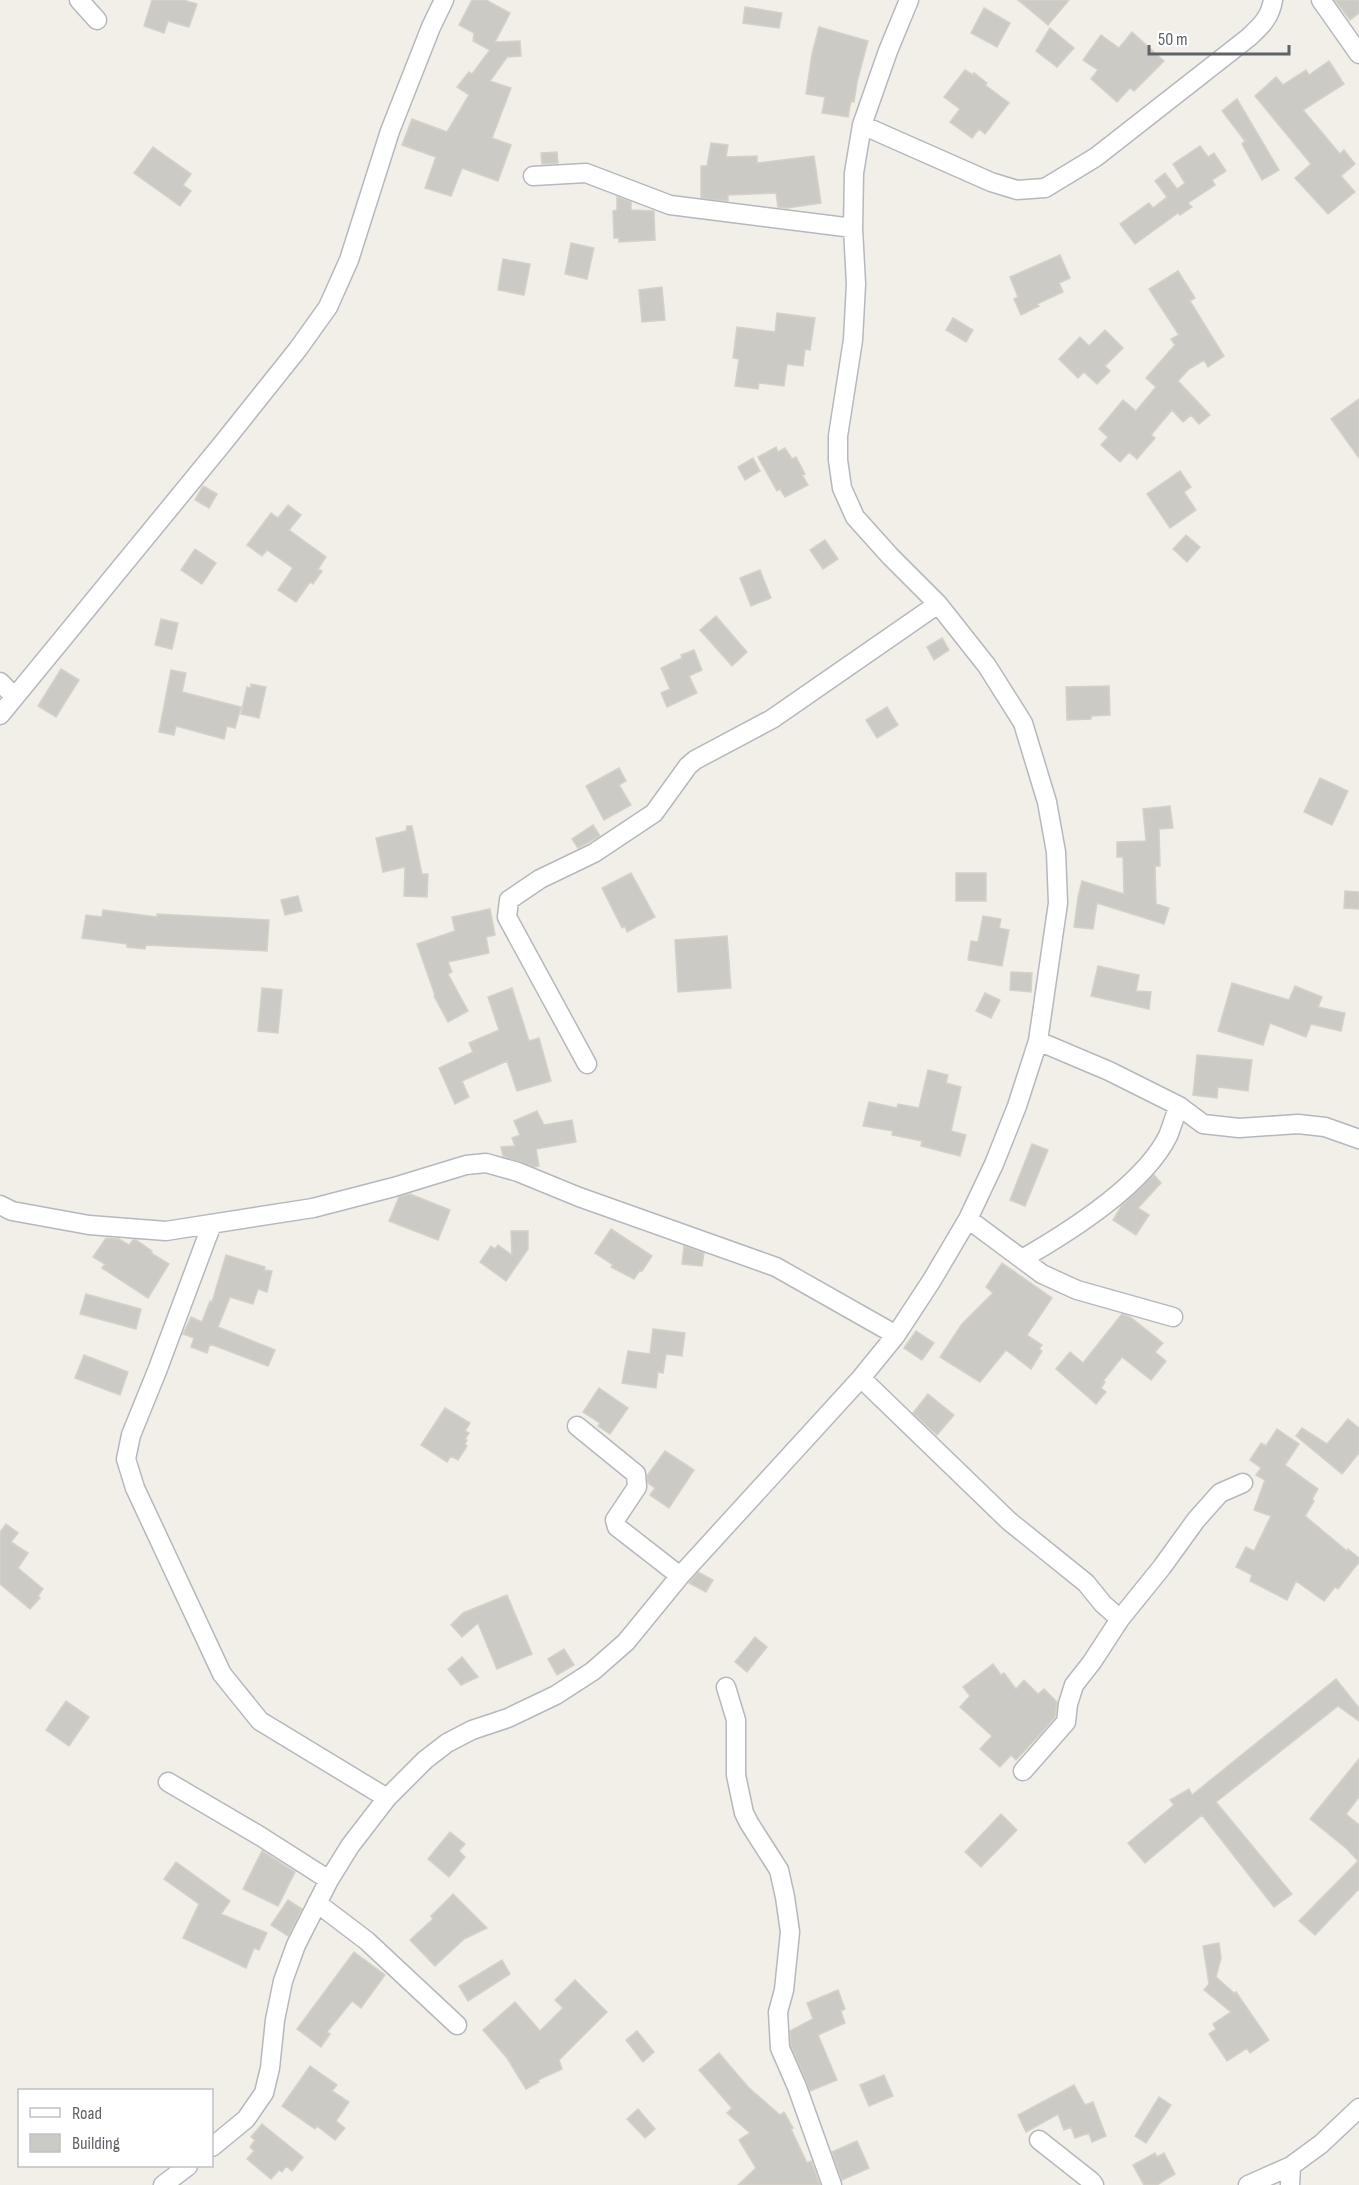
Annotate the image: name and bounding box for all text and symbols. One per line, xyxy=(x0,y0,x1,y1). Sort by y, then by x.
scale bar xyxy=(1149,18,1288,56)
text: 50 m xyxy=(1158,29,1188,50)
legend xyxy=(18,2089,213,2167)
text: Road xyxy=(72,2103,102,2124)
text: Building xyxy=(72,2133,120,2154)

